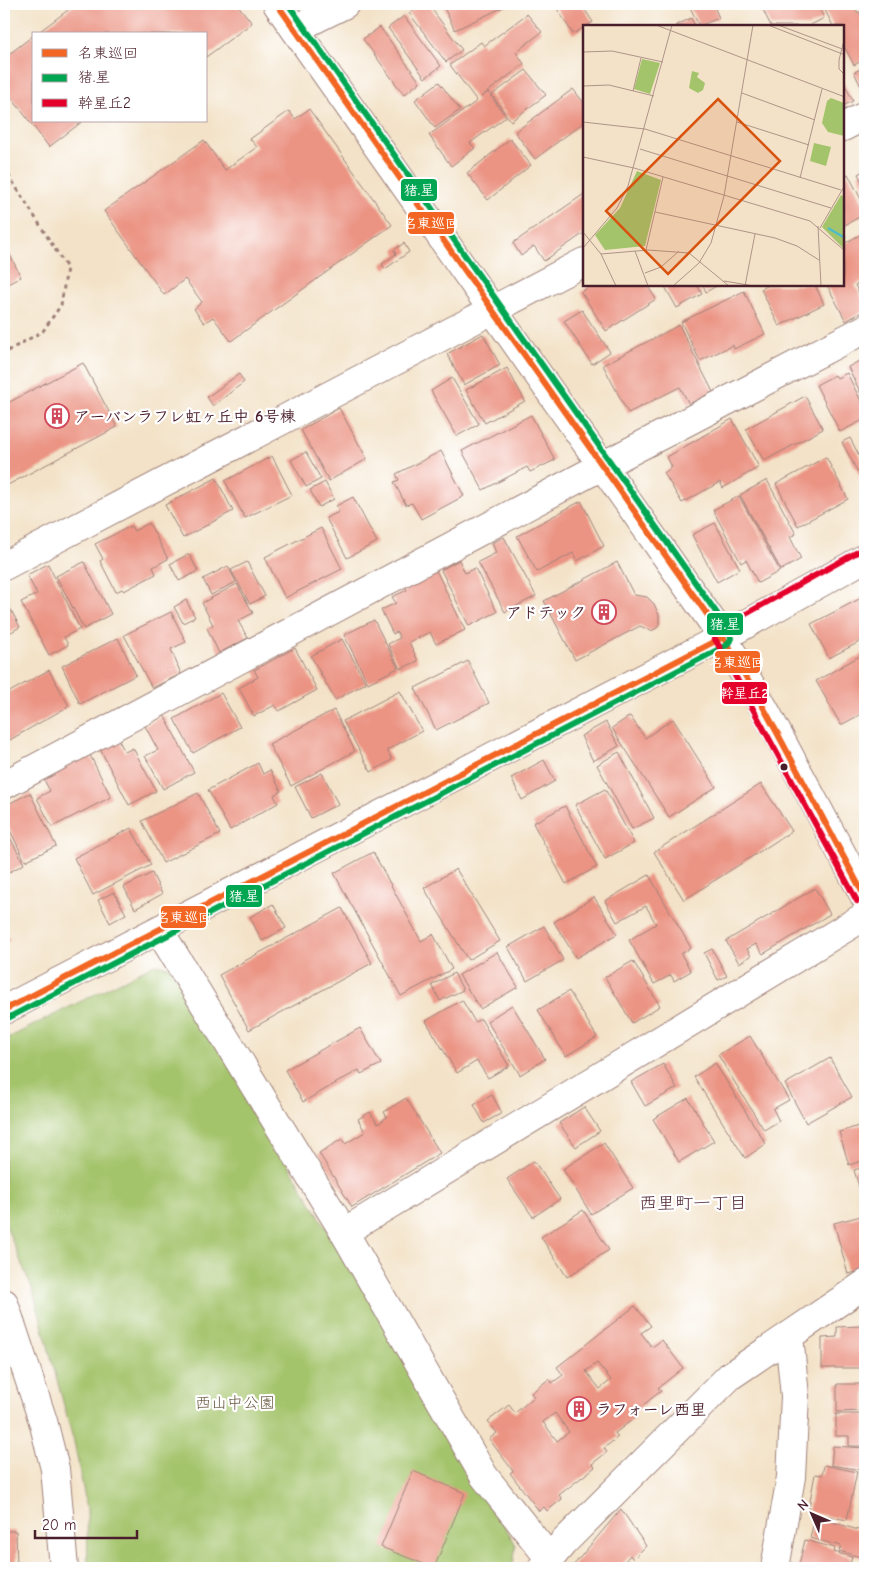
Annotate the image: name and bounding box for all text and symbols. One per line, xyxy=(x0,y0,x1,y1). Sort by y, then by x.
inset map xyxy=(583,25,844,286)
legend xyxy=(32,32,208,122)
text: 名東巡回 xyxy=(78,44,138,62)
text: 猪.星 xyxy=(78,68,110,86)
text: 幹星丘2 xyxy=(78,94,131,112)
line badge: 猪.星 xyxy=(400,178,438,202)
text: 猪.星 xyxy=(404,182,434,199)
line badge: 名東巡回 xyxy=(407,211,455,235)
text: 名東巡回 xyxy=(403,215,459,232)
building icon: アーバンラフレ虹ヶ丘中 6号棟 xyxy=(44,403,70,429)
place label: アーバンラフレ虹ヶ丘中 6号棟 xyxy=(74,408,296,426)
building icon: アドテック xyxy=(591,599,617,625)
place label: アドテック xyxy=(506,604,586,622)
line badge: 猪.星 xyxy=(706,612,744,636)
text: 猪.星 xyxy=(710,616,740,633)
line badge: 名東巡回 xyxy=(714,650,761,674)
text: 名東巡回 xyxy=(709,654,765,671)
line badge: 幹星丘2 xyxy=(721,681,768,705)
text: 幹星丘2 xyxy=(720,685,769,702)
unlabelled marker xyxy=(779,762,789,772)
line badge: 猪.星 xyxy=(225,884,263,908)
text: 猪.星 xyxy=(229,888,259,905)
line badge: 名東巡回 xyxy=(160,905,207,929)
text: 名東巡回 xyxy=(156,909,212,926)
district label: 西里町一丁目 xyxy=(639,1193,747,1214)
park label: 西山中公園 xyxy=(195,1394,275,1412)
building icon: ラフォーレ西里 xyxy=(566,1396,592,1422)
place label: ラフォーレ西里 xyxy=(596,1401,706,1419)
north arrow xyxy=(786,1490,836,1540)
text: N xyxy=(794,1496,812,1514)
scale bar xyxy=(35,1507,138,1539)
text: 20 m xyxy=(42,1516,76,1534)

